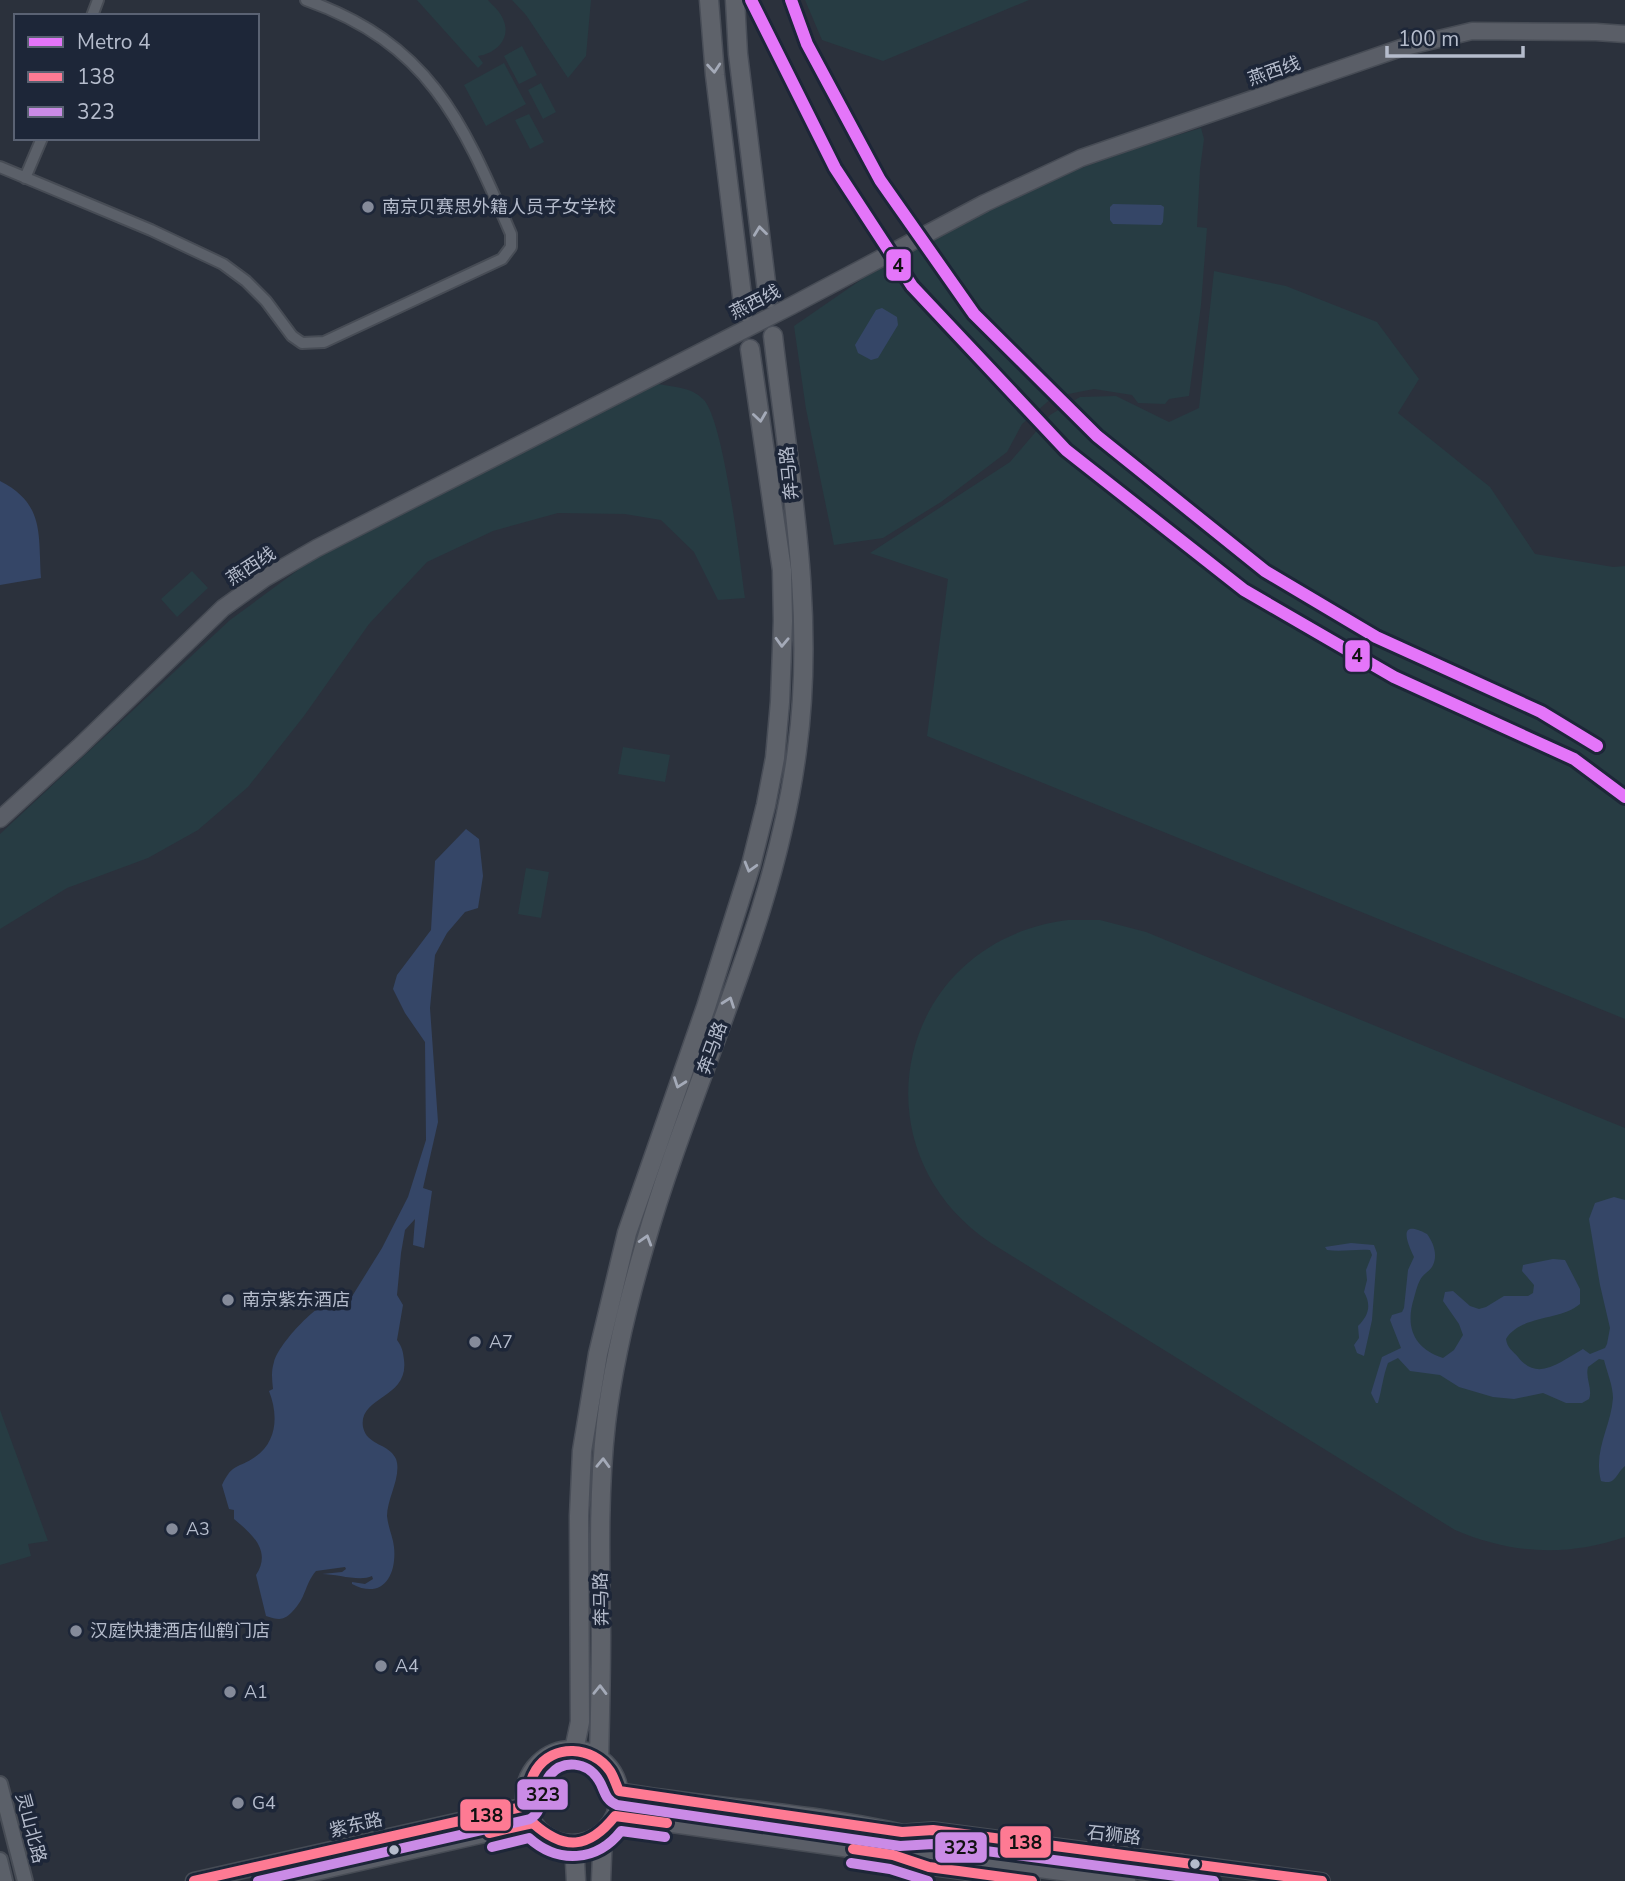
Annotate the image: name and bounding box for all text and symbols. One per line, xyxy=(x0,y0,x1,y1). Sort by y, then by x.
legend xyxy=(14,14,259,140)
scale bar xyxy=(1387,14,1524,58)
text: 100 m xyxy=(1398,25,1459,53)
text: Metro 4 xyxy=(77,28,151,56)
street label: 燕西线 xyxy=(1245,51,1303,91)
text: 138 xyxy=(77,63,115,91)
one-way arrow xyxy=(706,63,721,74)
text: 323 xyxy=(77,98,115,126)
place label: 南京贝赛思外籍人员子女学校 xyxy=(382,195,616,219)
marker: 南京贝赛思外籍人员子女学校 xyxy=(360,199,376,215)
one-way arrow xyxy=(753,225,768,237)
line badge: 4 xyxy=(885,248,912,282)
text: 4 xyxy=(892,253,904,279)
street label: 燕西线 xyxy=(725,279,785,325)
one-way arrow xyxy=(752,411,767,422)
street label: 奔马路 xyxy=(774,445,804,501)
street label: 燕西线 xyxy=(222,541,280,591)
one-way arrow xyxy=(775,637,790,648)
line badge: 4 xyxy=(1344,639,1371,673)
text: 4 xyxy=(1351,643,1363,669)
one-way arrow xyxy=(744,861,759,873)
one-way arrow xyxy=(721,996,735,1008)
street label: 奔马路 xyxy=(691,1019,733,1077)
one-way arrow xyxy=(673,1076,687,1088)
one-way arrow xyxy=(638,1234,653,1246)
place label: 南京紫东酒店 xyxy=(242,1288,350,1312)
marker: 南京紫东酒店 xyxy=(220,1292,236,1308)
place label: A7 xyxy=(489,1330,513,1354)
marker: A7 xyxy=(467,1334,483,1350)
one-way arrow xyxy=(595,1457,610,1468)
place label: A3 xyxy=(186,1517,210,1541)
marker: A3 xyxy=(164,1521,180,1537)
street label: 奔马路 xyxy=(589,1572,613,1626)
place label: 汉庭快捷酒店仙鹤门店 xyxy=(90,1619,270,1643)
marker: 汉庭快捷酒店仙鹤门店 xyxy=(68,1623,84,1639)
place label: A4 xyxy=(395,1654,419,1678)
marker: A4 xyxy=(373,1658,389,1674)
place label: A1 xyxy=(244,1680,268,1704)
marker: A1 xyxy=(222,1684,238,1700)
one-way arrow xyxy=(592,1684,608,1695)
line badge: 323 xyxy=(516,1778,569,1811)
text: 323 xyxy=(526,1782,560,1808)
street label: 灵山北路 xyxy=(10,1790,52,1866)
place label: G4 xyxy=(252,1791,276,1815)
marker: G4 xyxy=(230,1795,246,1811)
line badge: 138 xyxy=(459,1798,512,1832)
text: 138 xyxy=(469,1803,503,1829)
street label: 紫东路 xyxy=(327,1807,385,1843)
street label: 石狮路 xyxy=(1086,1820,1142,1850)
line badge: 138 xyxy=(999,1825,1052,1859)
text: 138 xyxy=(1008,1830,1042,1856)
line badge: 323 xyxy=(934,1831,988,1864)
text: 323 xyxy=(944,1835,978,1861)
unlabelled marker xyxy=(387,1843,401,1857)
unlabelled marker xyxy=(1188,1857,1202,1871)

